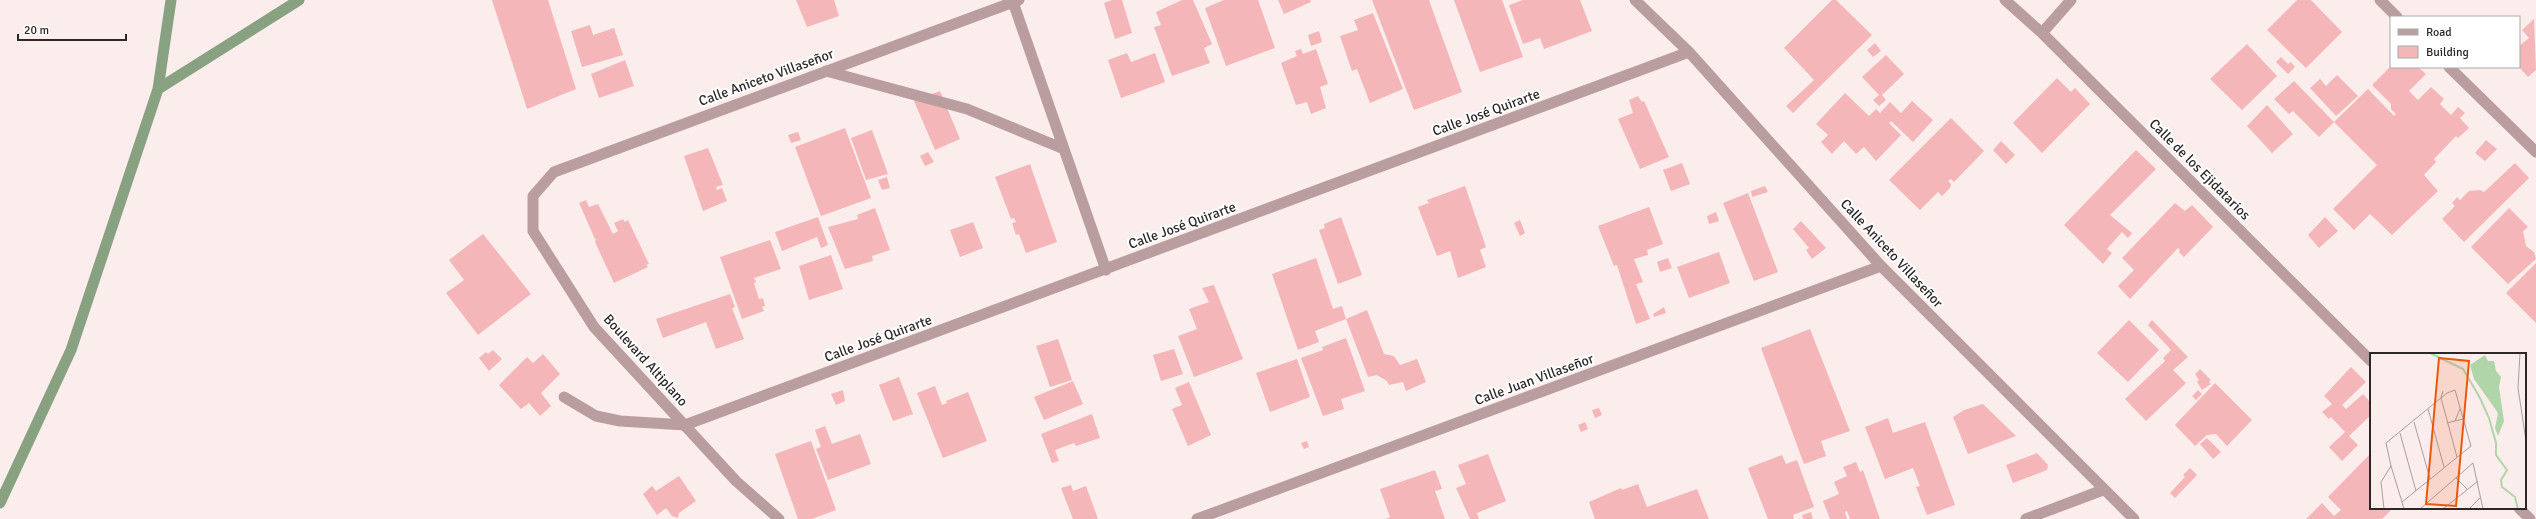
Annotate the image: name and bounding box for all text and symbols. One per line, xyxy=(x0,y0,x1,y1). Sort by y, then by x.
scale bar xyxy=(18,16,126,42)
legend xyxy=(2390,16,2520,68)
text: 20 m xyxy=(24,23,49,38)
text: Road xyxy=(2426,25,2452,40)
street label: Calle Aniceto Villaseñor xyxy=(696,45,837,110)
text: Building xyxy=(2426,45,2469,60)
street label: Calle José Quirarte xyxy=(1430,85,1542,140)
street label: Calle de los Ejidatarios xyxy=(2146,115,2254,223)
street label: Calle Aniceto Villaseñor xyxy=(1837,195,1947,312)
street label: Calle José Quirarte xyxy=(1126,198,1238,253)
street label: Boulevard Altiplano xyxy=(600,311,691,410)
street label: Calle José Quirarte xyxy=(822,311,934,366)
street label: Calle Juan Villaseñor xyxy=(1472,350,1597,409)
inset map xyxy=(2370,353,2526,509)

